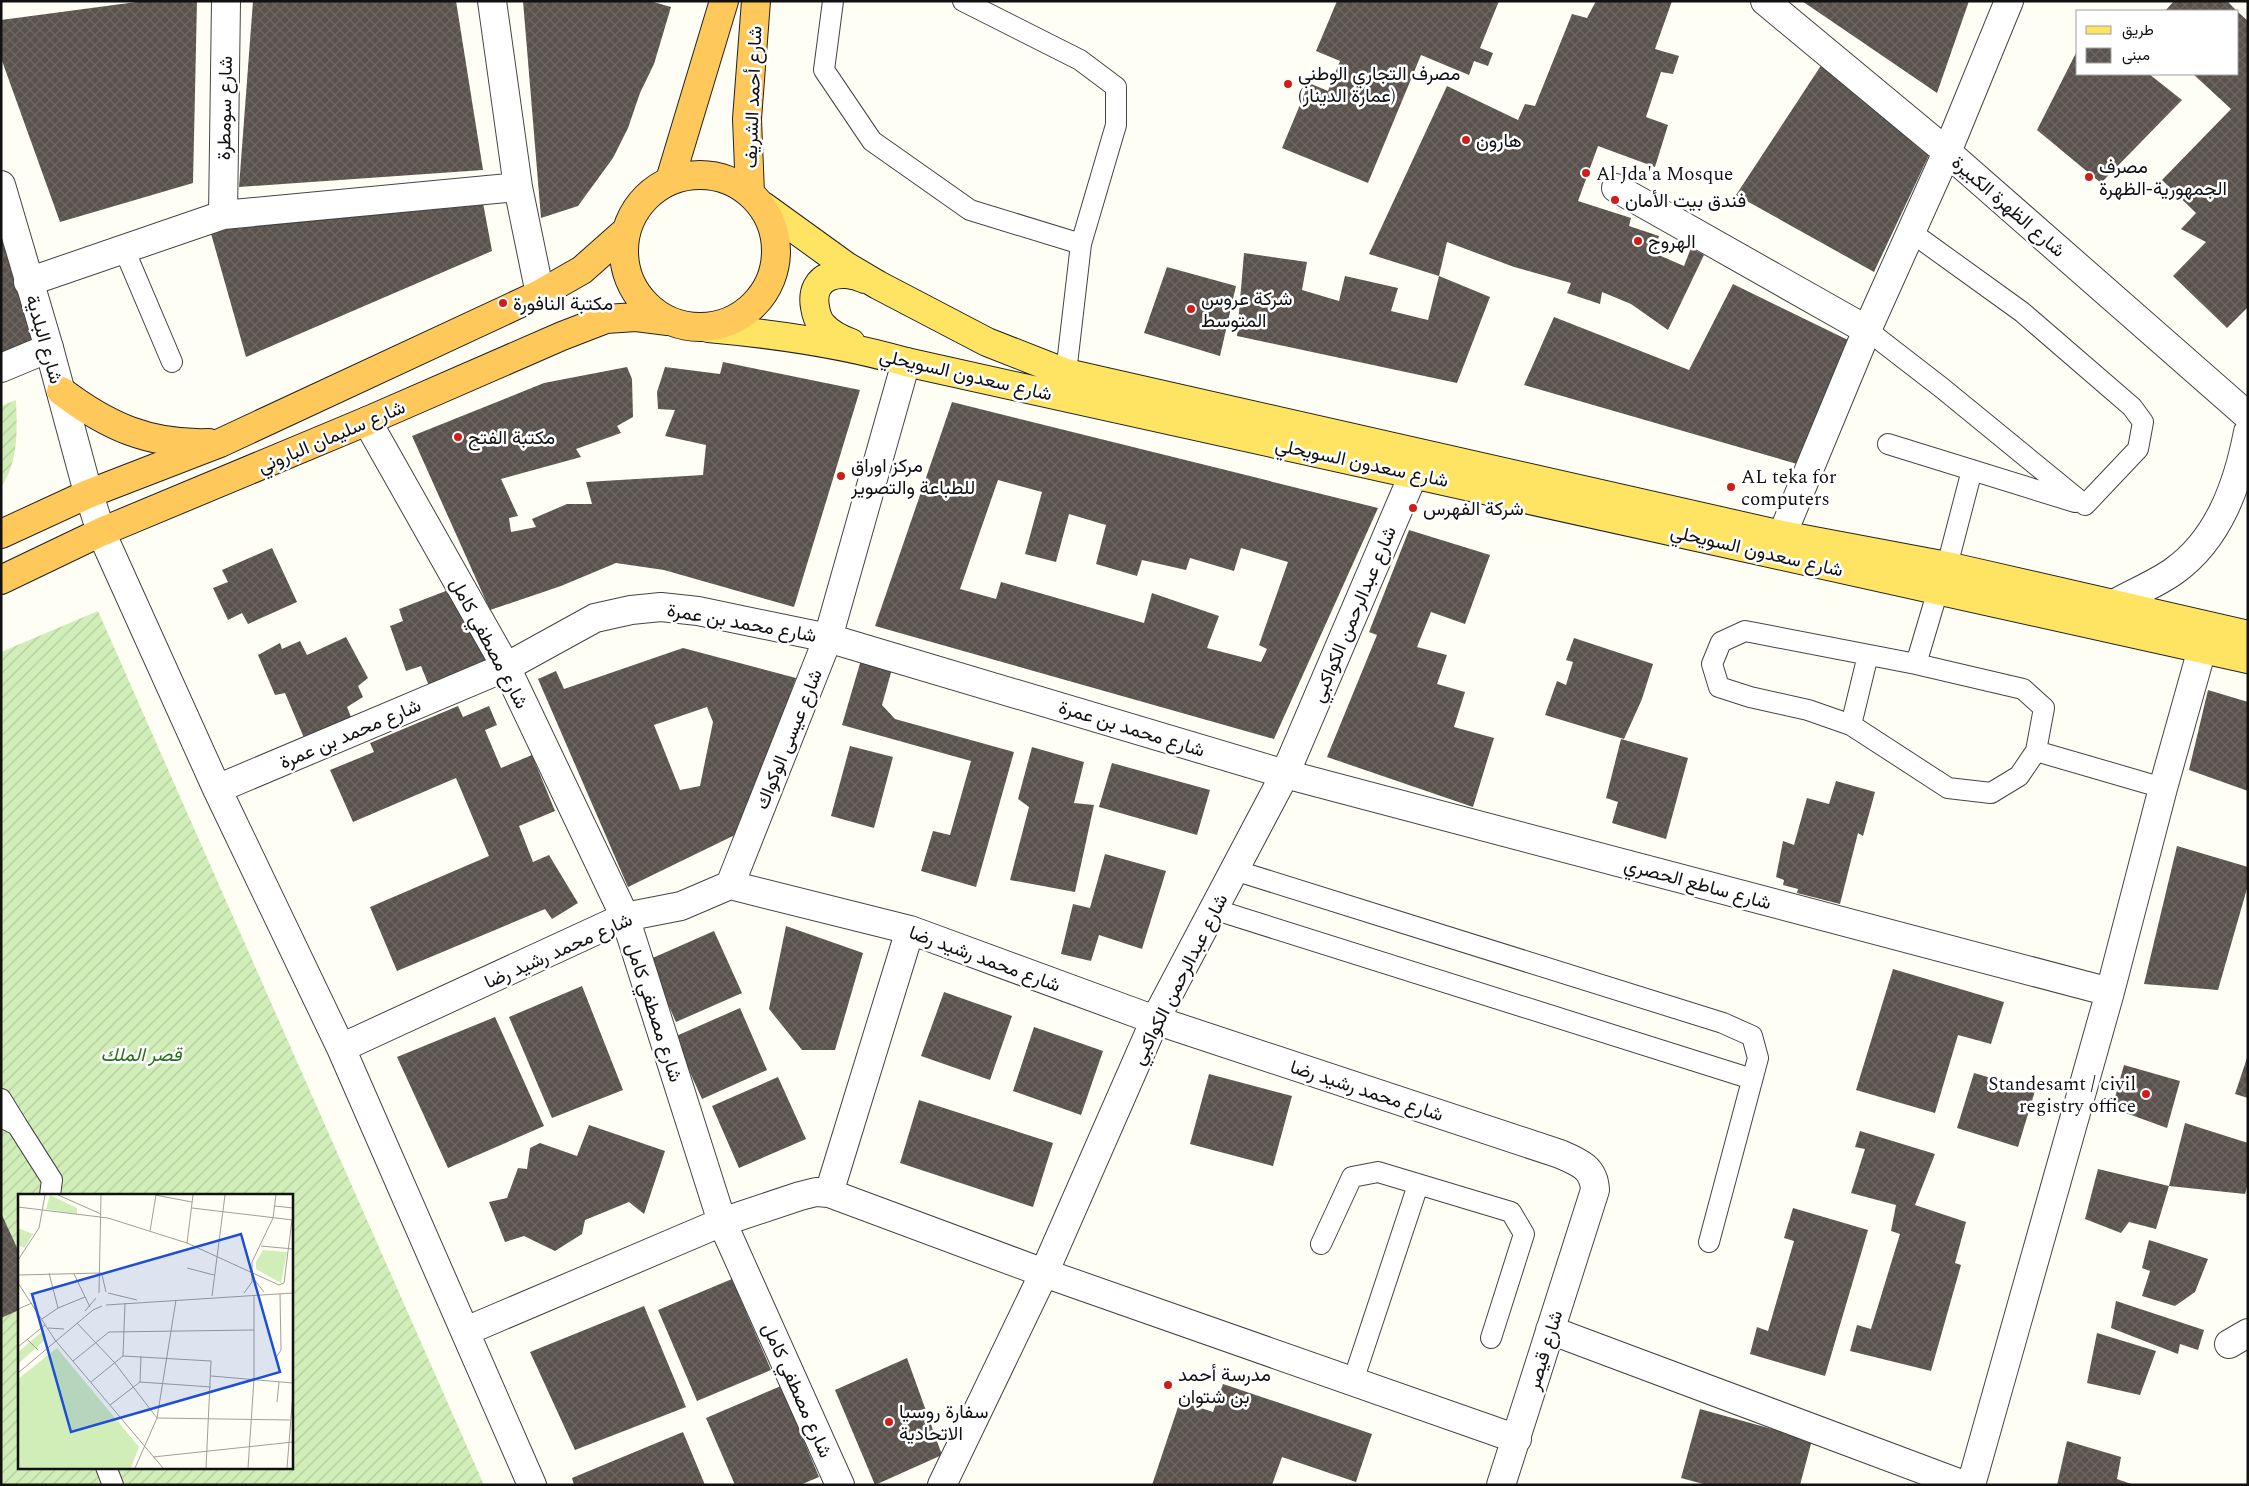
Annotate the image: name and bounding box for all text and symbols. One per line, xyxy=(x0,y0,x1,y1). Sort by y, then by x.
legend xyxy=(2076,10,2239,75)
text: طريق xyxy=(2122,19,2154,42)
street label: شارع أحمد الشريف xyxy=(737,25,770,169)
text: مبنى xyxy=(2122,44,2150,67)
street label: شارع سومطرة xyxy=(210,56,241,160)
place label: مصرف التجاري الوطني (عمارة الدينار) xyxy=(1298,60,1460,111)
marker: مصرف التجاري الوطني (عمارة الدينار) xyxy=(1282,78,1294,90)
place label: هارون xyxy=(1476,127,1522,156)
marker: هارون xyxy=(1460,134,1472,146)
street label: شارع الظهرة الكبيرة xyxy=(1945,149,2071,265)
place label: مصرف الجمهورية-الظهرة xyxy=(2099,153,2227,204)
place label: Al Jda'a Mosque xyxy=(1596,160,1733,189)
marker: Al Jda'a Mosque xyxy=(1580,167,1592,179)
marker: مصرف الجمهورية-الظهرة xyxy=(2083,171,2095,183)
place label: فندق بيت الأمان xyxy=(1625,187,1746,216)
marker: فندق بيت الأمان xyxy=(1609,194,1621,206)
place label: الهروج xyxy=(1648,228,1696,257)
marker: الهروج xyxy=(1632,235,1644,247)
place label: شركة عروس المتوسط xyxy=(1201,285,1292,336)
place label: مكتبة النافورة xyxy=(513,290,613,319)
street label: شارع البلدية xyxy=(17,292,70,387)
marker: مكتبة النافورة xyxy=(497,297,509,309)
marker: شركة عروس المتوسط xyxy=(1185,303,1197,315)
street label: شارع سعدون السويحلي xyxy=(876,341,1055,409)
street label: شارع سليمان الباروني xyxy=(253,393,410,482)
place label: مكتبة الفتح xyxy=(468,424,555,453)
marker: مكتبة الفتح xyxy=(452,431,464,443)
street label: شارع سعدون السويحلي xyxy=(1272,431,1451,496)
place label: مركز اوراق للطباعة والتصوير xyxy=(850,452,975,503)
place label: AL teka for computers xyxy=(1741,463,1837,514)
marker: مركز اوراق للطباعة والتصوير xyxy=(835,470,847,482)
marker: AL teka for computers xyxy=(1725,481,1737,493)
place label: شركة الفهرس xyxy=(1423,495,1524,524)
marker: شركة الفهرس xyxy=(1407,502,1419,514)
street label: شارع سعدون السويحلي xyxy=(1667,517,1846,585)
street label: شارع عبدالرحمن الكواكبي xyxy=(1304,522,1405,707)
street label: شارع مصطفي كامل xyxy=(442,573,536,715)
street label: شارع محمد بن عمرة xyxy=(665,596,819,651)
street label: شارع عيسى الوكواك xyxy=(748,665,831,814)
street label: شارع محمد بن عمرة xyxy=(275,691,426,777)
street label: شارع محمد بن عمرة xyxy=(1055,693,1208,765)
street label: شارع ساطع الحصري xyxy=(1621,851,1774,918)
street label: شارع عبدالرحمن الكواكبي xyxy=(1125,889,1236,1070)
street label: شارع محمد رشيد رضا xyxy=(480,906,637,997)
street label: شارع محمد رشيد رضا xyxy=(905,919,1064,1000)
street label: شارع مصطفي كامل xyxy=(617,939,690,1086)
park label: قصر الملك xyxy=(101,1041,184,1070)
street label: شارع محمد رشيد رضا xyxy=(1286,1053,1447,1130)
place label: Standesamt / civil registry office xyxy=(1988,1070,2136,1121)
marker: Standesamt / civil registry office xyxy=(2140,1088,2152,1100)
inset map xyxy=(18,1194,292,1468)
street label: شارع قيصر xyxy=(1519,1307,1571,1395)
street label: شارع مصطفي كامل xyxy=(754,1318,839,1463)
place label: مدرسة أحمد بن شتوان xyxy=(1178,1361,1271,1412)
marker: مدرسة أحمد بن شتوان xyxy=(1162,1379,1174,1391)
place label: سفارة روسيا الاتحادية xyxy=(899,1398,989,1449)
marker: سفارة روسيا الاتحادية xyxy=(883,1416,895,1428)

